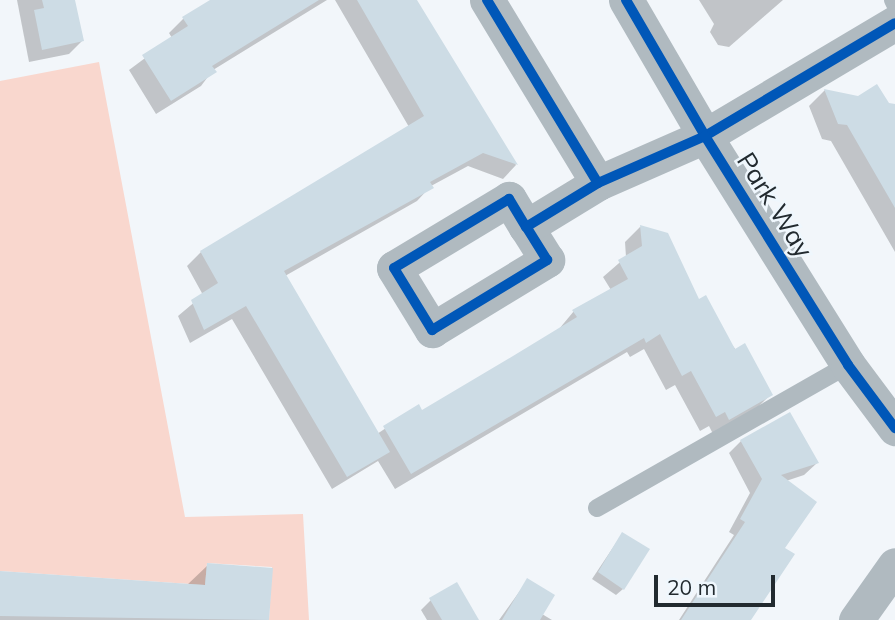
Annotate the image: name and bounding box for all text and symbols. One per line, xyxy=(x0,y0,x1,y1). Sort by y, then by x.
street label: Park Way xyxy=(730,147,820,263)
scale bar xyxy=(657,560,778,604)
text: 20 m xyxy=(667,574,716,600)

